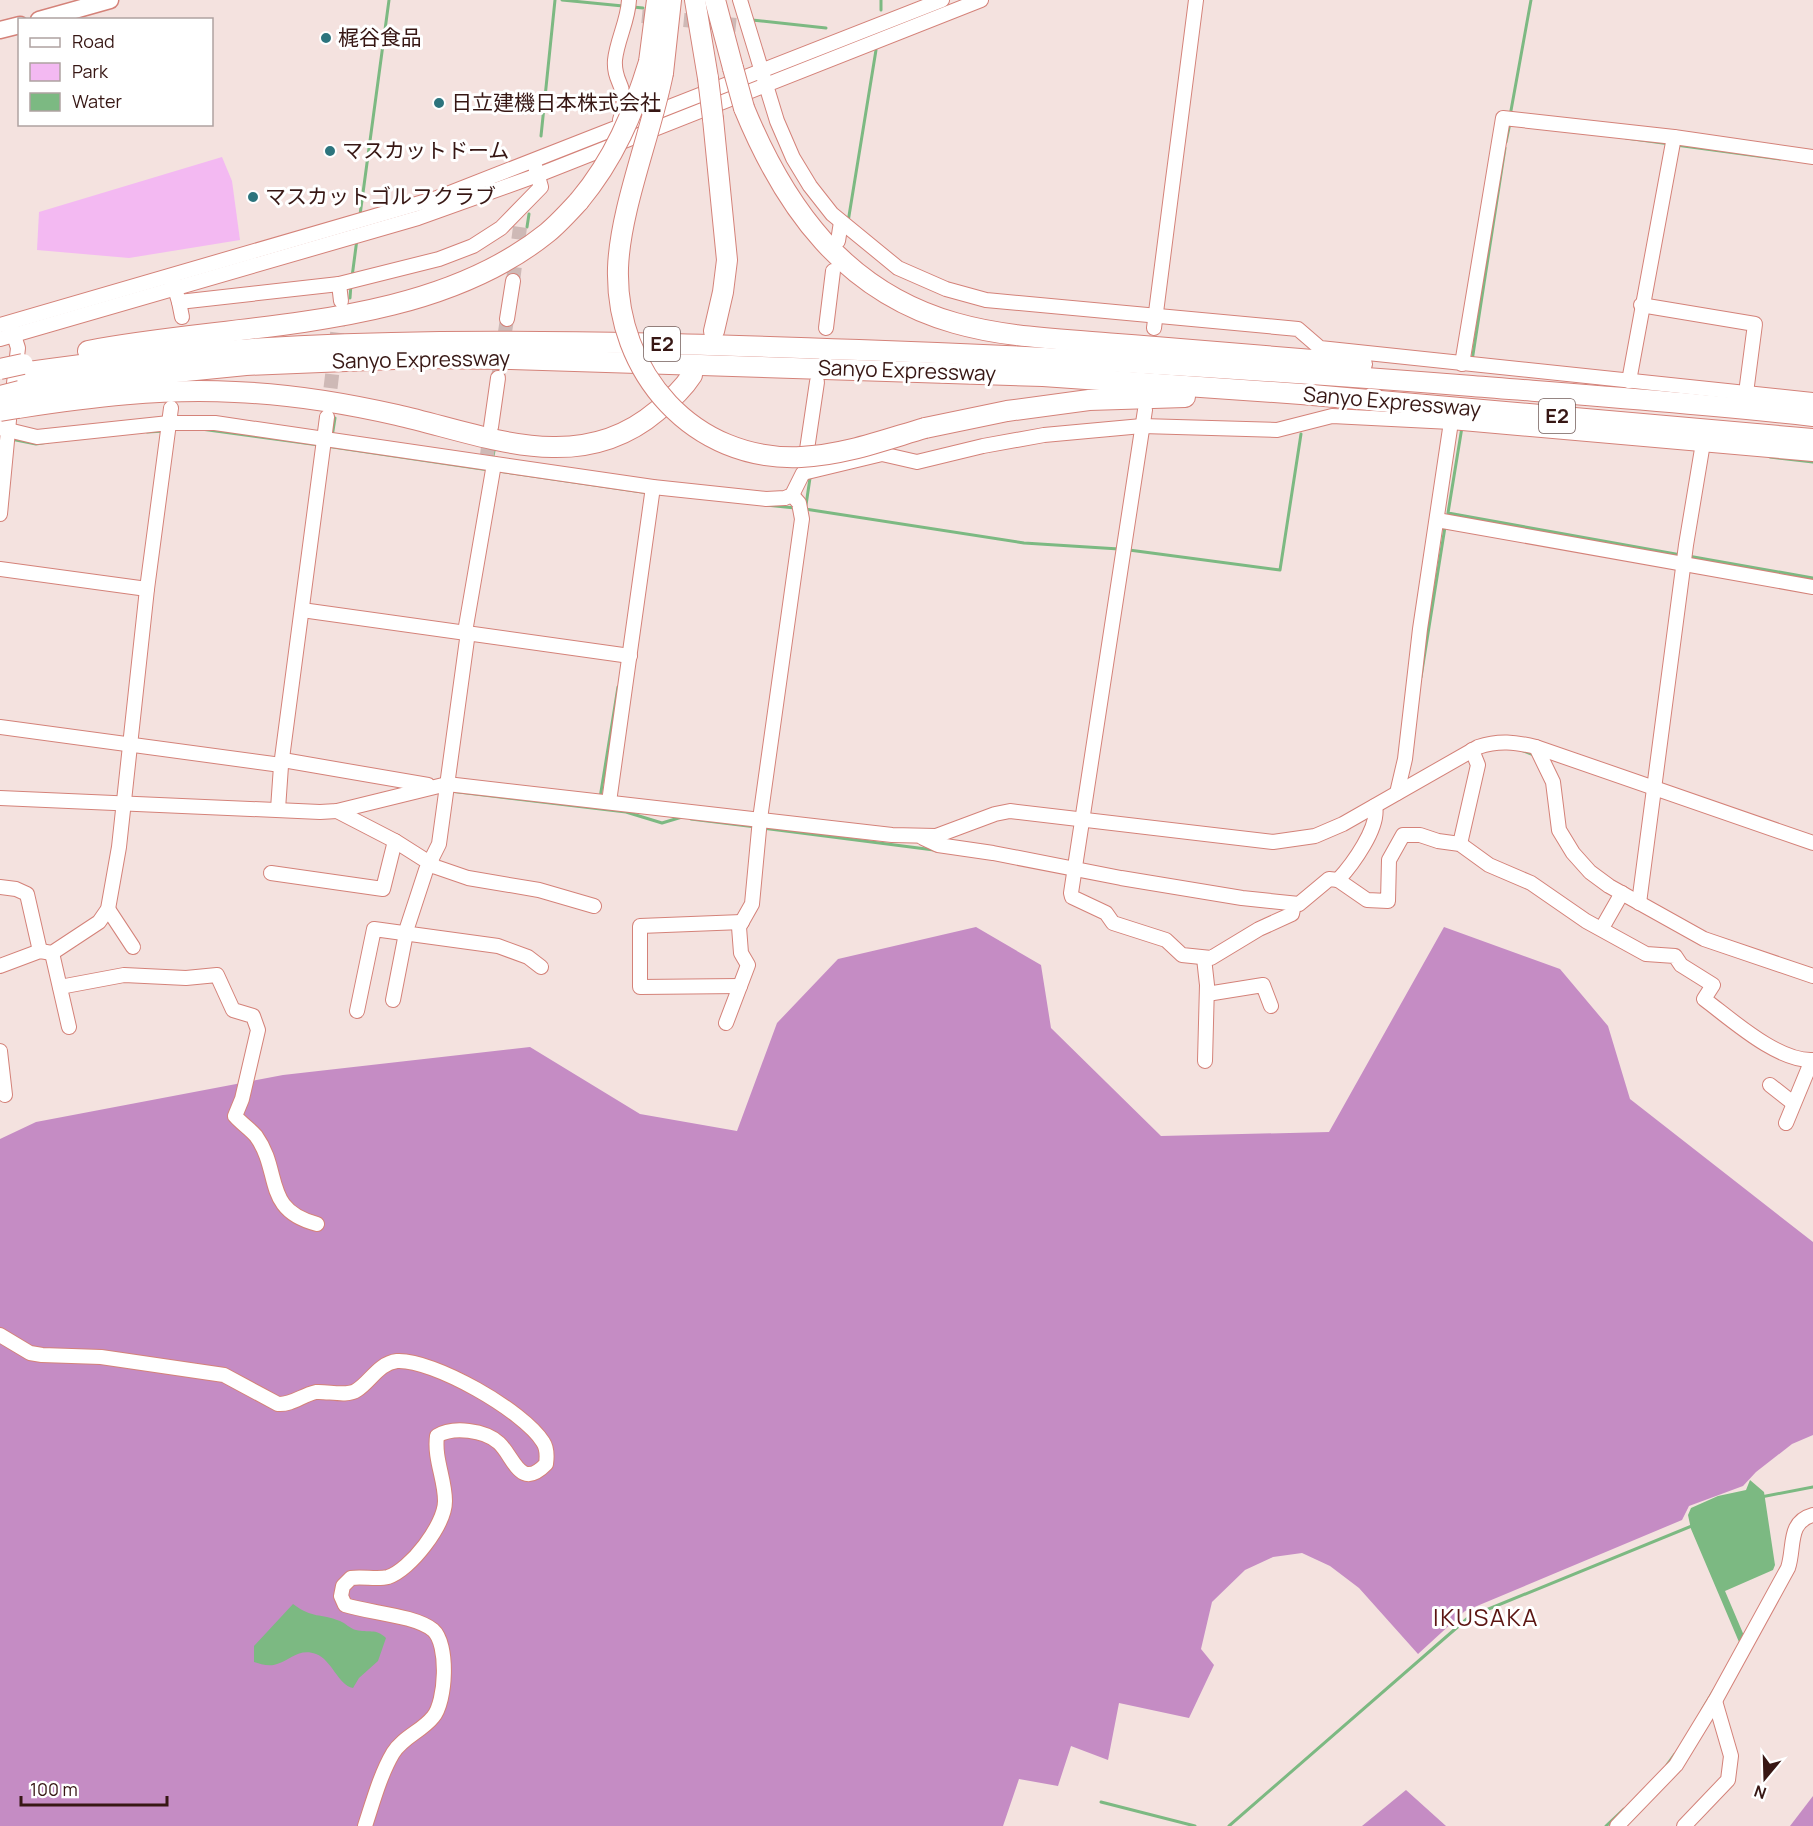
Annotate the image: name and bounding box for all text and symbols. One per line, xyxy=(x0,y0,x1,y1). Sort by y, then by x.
legend xyxy=(18,18,213,126)
place label: 梶谷食品 xyxy=(338,23,422,51)
text: Road xyxy=(72,29,115,53)
marker: 梶谷食品 xyxy=(319,31,333,45)
text: Park xyxy=(72,59,109,83)
place label: 日立建機日本株式会社 xyxy=(451,88,661,116)
text: Water xyxy=(72,89,122,113)
marker: 日立建機日本株式会社 xyxy=(432,96,446,110)
place label: マスカットドーム xyxy=(342,136,509,164)
marker: マスカットドーム xyxy=(323,144,337,158)
place label: マスカットゴルフクラブ xyxy=(265,182,496,210)
marker: マスカットゴルフクラブ xyxy=(246,190,260,204)
road number: E2 xyxy=(644,327,680,361)
street label: Sanyo Expressway xyxy=(332,343,510,375)
street label: Sanyo Expressway xyxy=(817,353,997,387)
street label: Sanyo Expressway xyxy=(1302,379,1482,423)
road number: E2 xyxy=(1539,399,1575,433)
district label: IKUSAKA xyxy=(1433,1600,1539,1633)
north arrow xyxy=(1735,1748,1795,1808)
scale bar xyxy=(21,1769,166,1807)
text: 100 m xyxy=(30,1777,78,1801)
text: N xyxy=(1751,1780,1769,1804)

